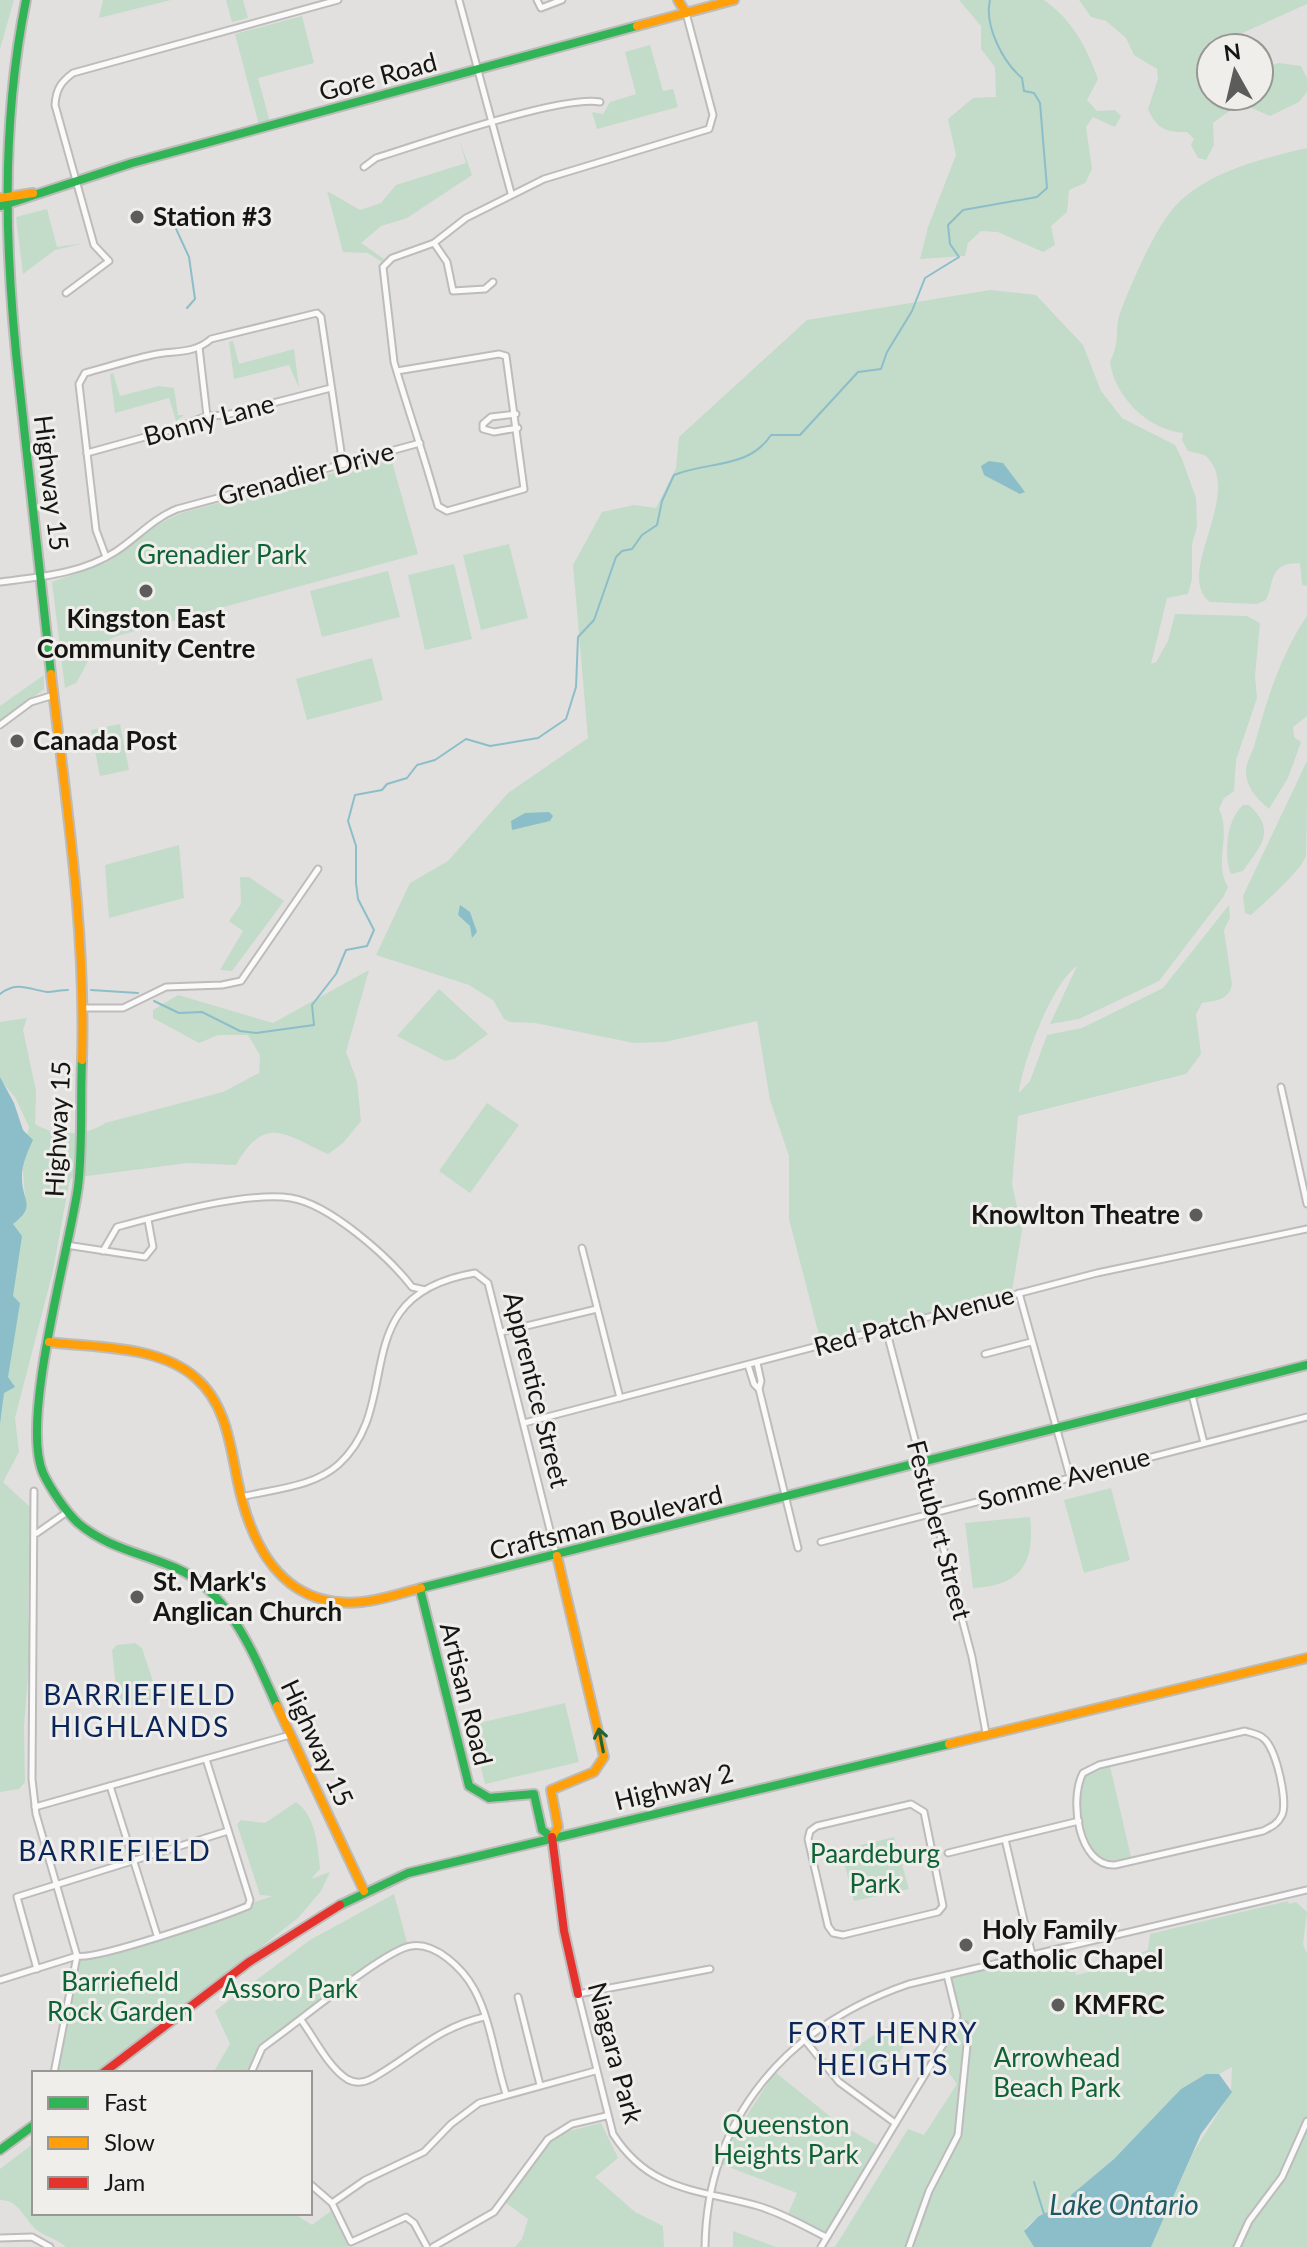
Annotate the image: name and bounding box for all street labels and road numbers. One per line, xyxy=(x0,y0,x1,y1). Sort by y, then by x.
street label: Gore Road xyxy=(315,45,440,107)
street label: Bonny Lane xyxy=(140,386,278,452)
street label: Highway 15 xyxy=(28,413,76,552)
street label: Grenadier Drive xyxy=(214,434,397,512)
street label: Highway 15 xyxy=(37,1060,77,1198)
street label: Red Patch Avenue xyxy=(810,1278,1018,1362)
street label: Apprentice Street xyxy=(497,1289,577,1492)
street label: Festubert Street xyxy=(901,1436,979,1624)
street label: Somme Avenue xyxy=(974,1440,1153,1516)
street label: Craftsman Boulevard xyxy=(486,1478,725,1566)
street label: Artisan Road xyxy=(434,1619,500,1768)
street label: Highway 15 xyxy=(275,1674,361,1811)
street label: Highway 2 xyxy=(611,1756,736,1816)
street label: Niagara Park xyxy=(582,1979,650,2128)

